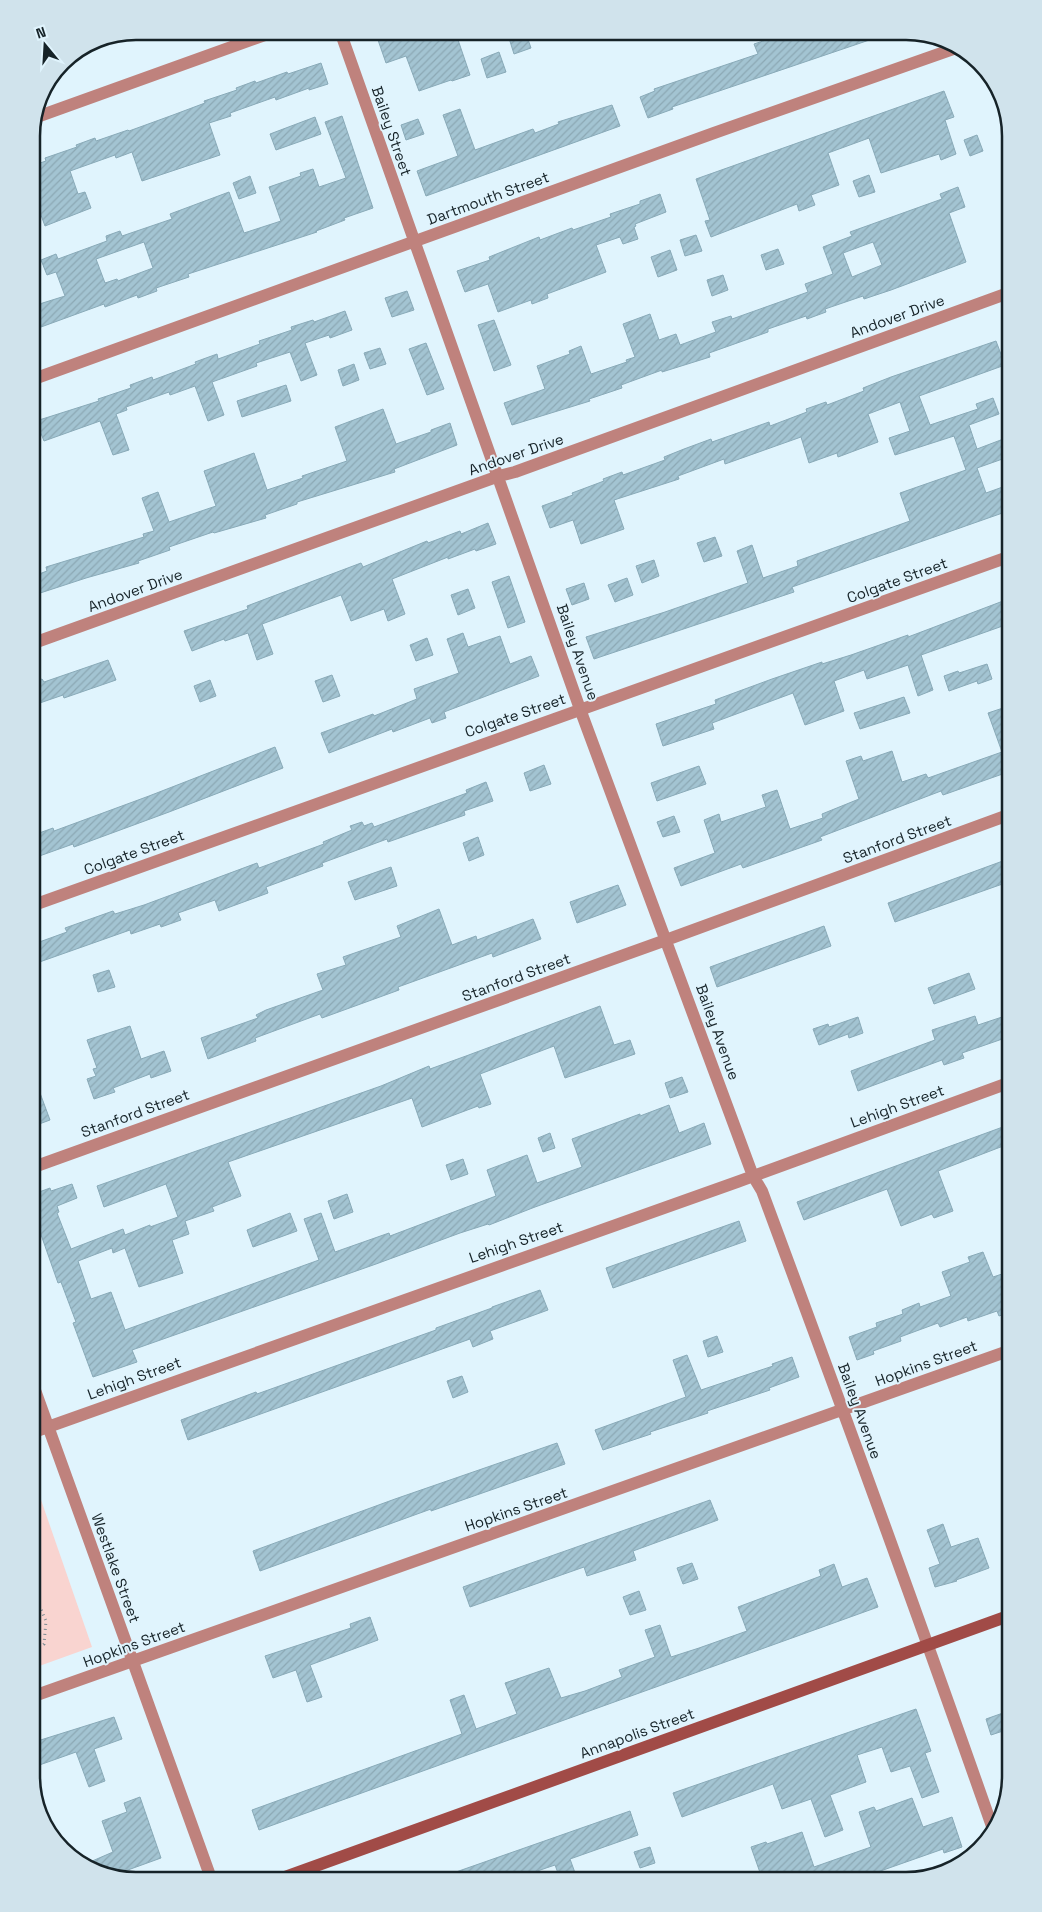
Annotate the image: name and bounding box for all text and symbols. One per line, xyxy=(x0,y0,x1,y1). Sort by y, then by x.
north arrow xyxy=(20,20,70,70)
text: N xyxy=(34,23,48,43)
street label: Bailey Street xyxy=(368,84,416,178)
street label: Dartmouth Street xyxy=(424,167,552,229)
street label: Andover Drive xyxy=(847,290,947,342)
street label: Andover Drive xyxy=(466,429,566,479)
street label: Colgate Street xyxy=(844,553,950,607)
street label: Andover Drive xyxy=(85,564,185,616)
street label: Bailey Avenue xyxy=(553,601,603,703)
street label: Colgate Street xyxy=(462,689,568,741)
street label: Stanford Street xyxy=(840,811,954,867)
street label: Colgate Street xyxy=(81,825,187,879)
street label: Stanford Street xyxy=(459,949,573,1005)
street label: Bailey Avenue xyxy=(692,981,744,1083)
street label: Lehigh Street xyxy=(848,1080,947,1132)
street label: Stanford Street xyxy=(78,1085,192,1141)
street label: Lehigh Street xyxy=(466,1217,566,1267)
street label: Hopkins Street xyxy=(872,1336,980,1390)
street label: Lehigh Street xyxy=(85,1352,184,1404)
street label: Bailey Avenue xyxy=(834,1360,886,1462)
street label: Hopkins Street xyxy=(462,1483,570,1535)
street label: Westlake Street xyxy=(87,1511,145,1625)
street label: Hopkins Street xyxy=(80,1617,188,1671)
street label: Annapolis Street xyxy=(577,1703,697,1763)

